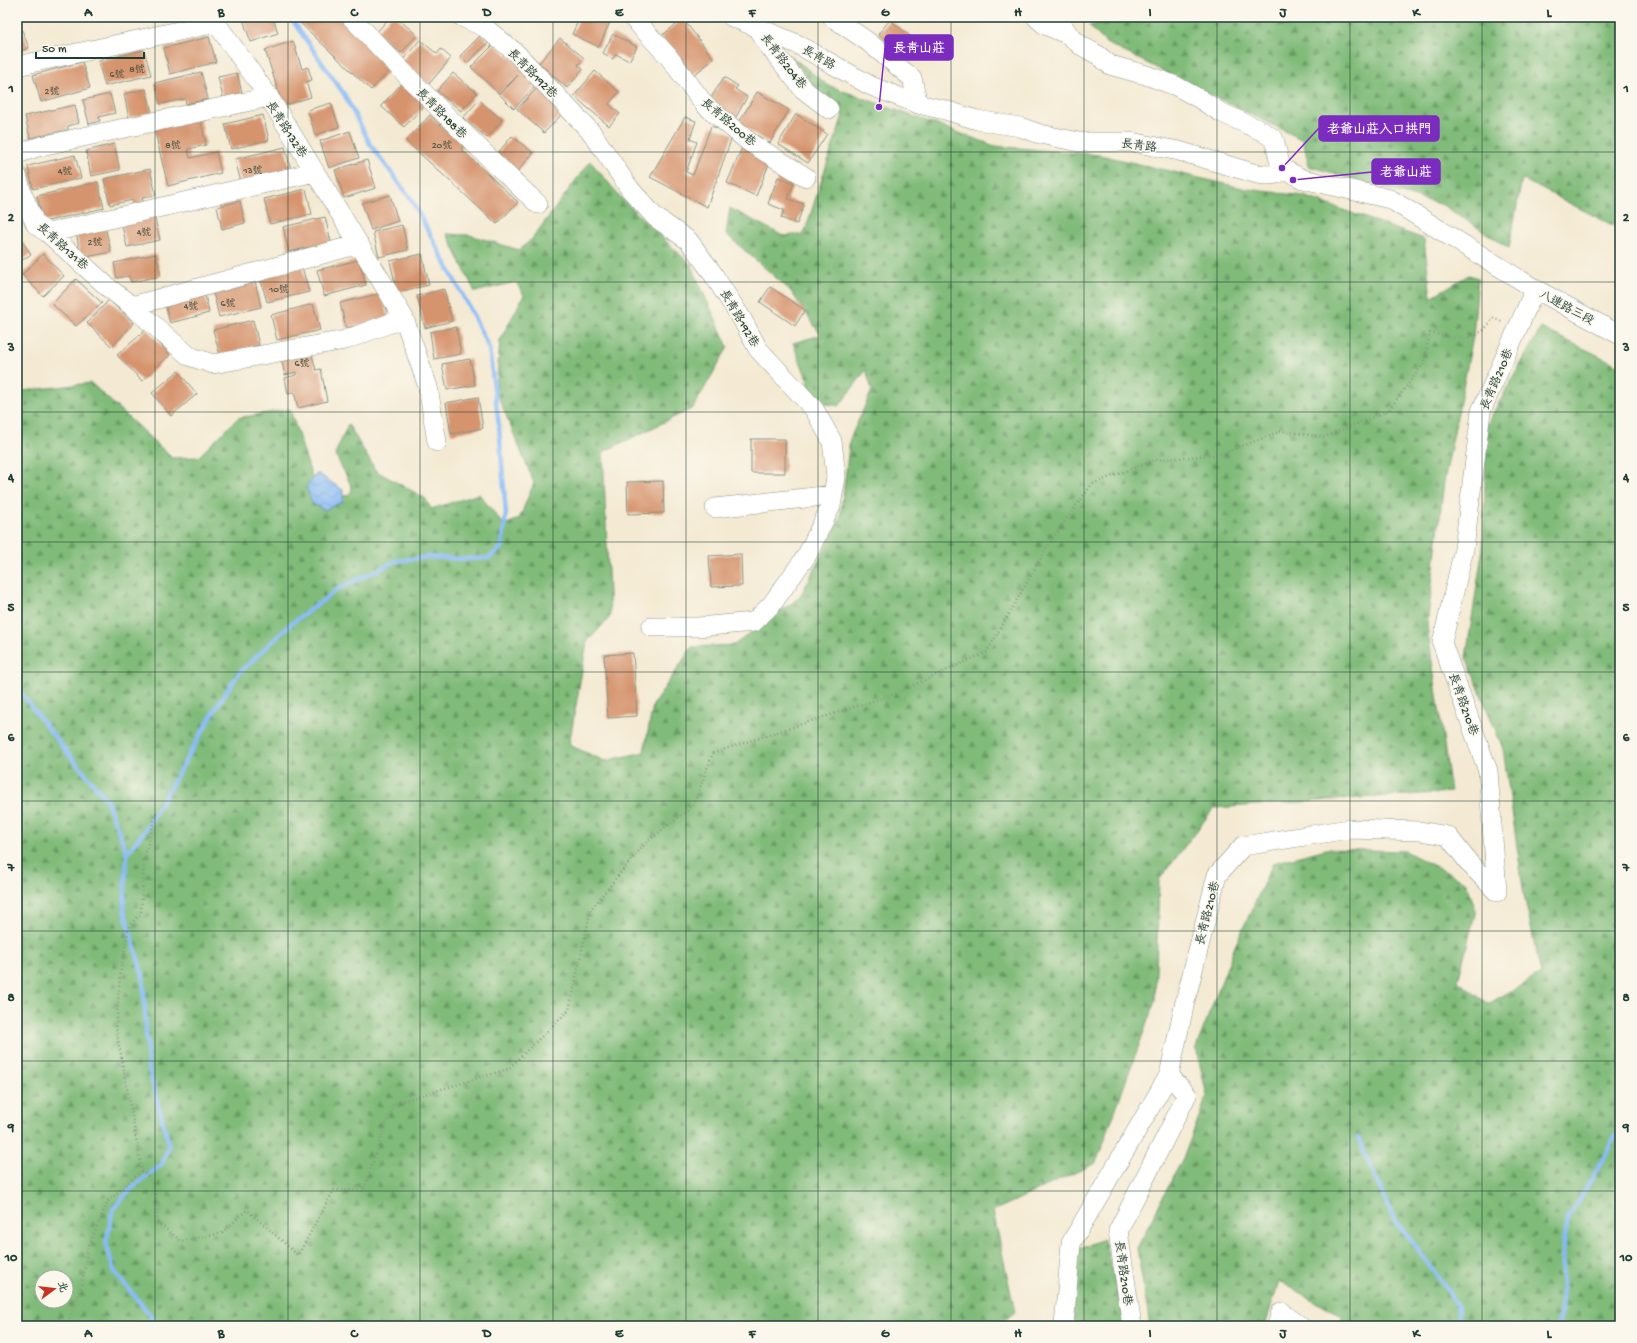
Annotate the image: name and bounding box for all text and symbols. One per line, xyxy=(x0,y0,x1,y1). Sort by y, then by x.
text: A xyxy=(83,6,93,21)
text: B xyxy=(217,6,226,21)
text: C xyxy=(349,6,359,21)
text: D xyxy=(482,6,492,21)
text: E xyxy=(615,6,624,21)
text: F xyxy=(748,6,757,21)
text: G xyxy=(881,6,890,21)
text: H xyxy=(1014,6,1022,21)
text: I xyxy=(1148,6,1152,21)
text: J xyxy=(1279,6,1288,21)
text: K xyxy=(1411,6,1421,21)
text: L xyxy=(1547,6,1553,21)
street label: 長青路204巷 xyxy=(756,31,809,93)
scale bar xyxy=(36,34,144,60)
callout: 長青山莊 xyxy=(885,35,953,60)
text: 長青山莊 xyxy=(893,41,945,57)
text: 50 m xyxy=(42,43,67,57)
street label: 長青路 xyxy=(799,43,838,74)
street label: 長青路192巷 xyxy=(504,46,560,102)
house number: 8號 xyxy=(129,64,145,76)
house number: 6號 xyxy=(109,69,125,81)
text: 1 xyxy=(7,82,14,97)
text: 1 xyxy=(1622,82,1629,97)
street label: 長青路188巷 xyxy=(412,85,470,143)
house number: 2號 xyxy=(45,86,59,98)
street label: 長青路200巷 xyxy=(697,96,759,151)
street label: 長青路132巷 xyxy=(262,98,310,161)
callout: 老爺山莊入口拱門 xyxy=(1319,116,1439,141)
text: 老爺山莊入口拱門 xyxy=(1327,121,1431,138)
street label: 長青路 xyxy=(1120,137,1158,156)
house number: 8號 xyxy=(165,140,181,152)
house number: 20號 xyxy=(432,140,452,152)
callout: 老爺山莊 xyxy=(1372,159,1440,184)
house number: 13號 xyxy=(242,165,263,177)
text: 老爺山莊 xyxy=(1380,165,1432,181)
house number: 4號 xyxy=(58,166,72,178)
text: 2 xyxy=(8,211,15,226)
text: 2 xyxy=(1623,211,1630,226)
street label: 長青路131巷 xyxy=(33,220,91,274)
house number: 4號 xyxy=(137,227,151,239)
house number: 2號 xyxy=(88,237,102,249)
house number: 10號 xyxy=(268,284,289,296)
street label: 長青路192巷 xyxy=(716,287,762,350)
street label: 八連路三段 xyxy=(1536,288,1596,329)
house number: 6號 xyxy=(220,298,236,310)
house number: 4號 xyxy=(184,301,198,313)
text: 3 xyxy=(7,341,15,356)
text: 3 xyxy=(1622,341,1630,356)
street label: 長青路210巷 xyxy=(1478,346,1517,413)
house number: 6號 xyxy=(294,358,310,370)
text: 4 xyxy=(7,471,15,486)
text: 4 xyxy=(1622,471,1630,486)
text: 5 xyxy=(8,601,15,616)
text: 5 xyxy=(1623,601,1630,616)
street label: 長青路210巷 xyxy=(1444,671,1481,738)
text: 6 xyxy=(8,731,15,746)
text: 6 xyxy=(1623,731,1630,746)
text: 7 xyxy=(7,861,16,876)
text: 7 xyxy=(1622,861,1631,876)
street label: 長青路210巷 xyxy=(1193,880,1224,947)
text: 8 xyxy=(7,991,15,1006)
text: 8 xyxy=(1622,991,1630,1006)
text: 9 xyxy=(7,1121,15,1136)
text: 9 xyxy=(1622,1121,1630,1136)
street label: 長青路210巷 xyxy=(1111,1240,1135,1307)
text: 10 xyxy=(4,1251,18,1266)
text: 10 xyxy=(1619,1251,1633,1266)
north arrow xyxy=(34,1269,74,1309)
text: 北 xyxy=(55,1280,69,1294)
text: A xyxy=(83,1327,93,1342)
text: B xyxy=(217,1327,226,1342)
text: C xyxy=(349,1327,359,1342)
text: D xyxy=(482,1327,492,1342)
text: E xyxy=(615,1327,624,1342)
text: F xyxy=(748,1327,757,1342)
text: G xyxy=(881,1327,890,1342)
text: H xyxy=(1014,1327,1022,1342)
text: I xyxy=(1148,1327,1152,1342)
text: J xyxy=(1279,1327,1288,1342)
text: K xyxy=(1411,1327,1421,1342)
text: L xyxy=(1547,1327,1553,1342)

